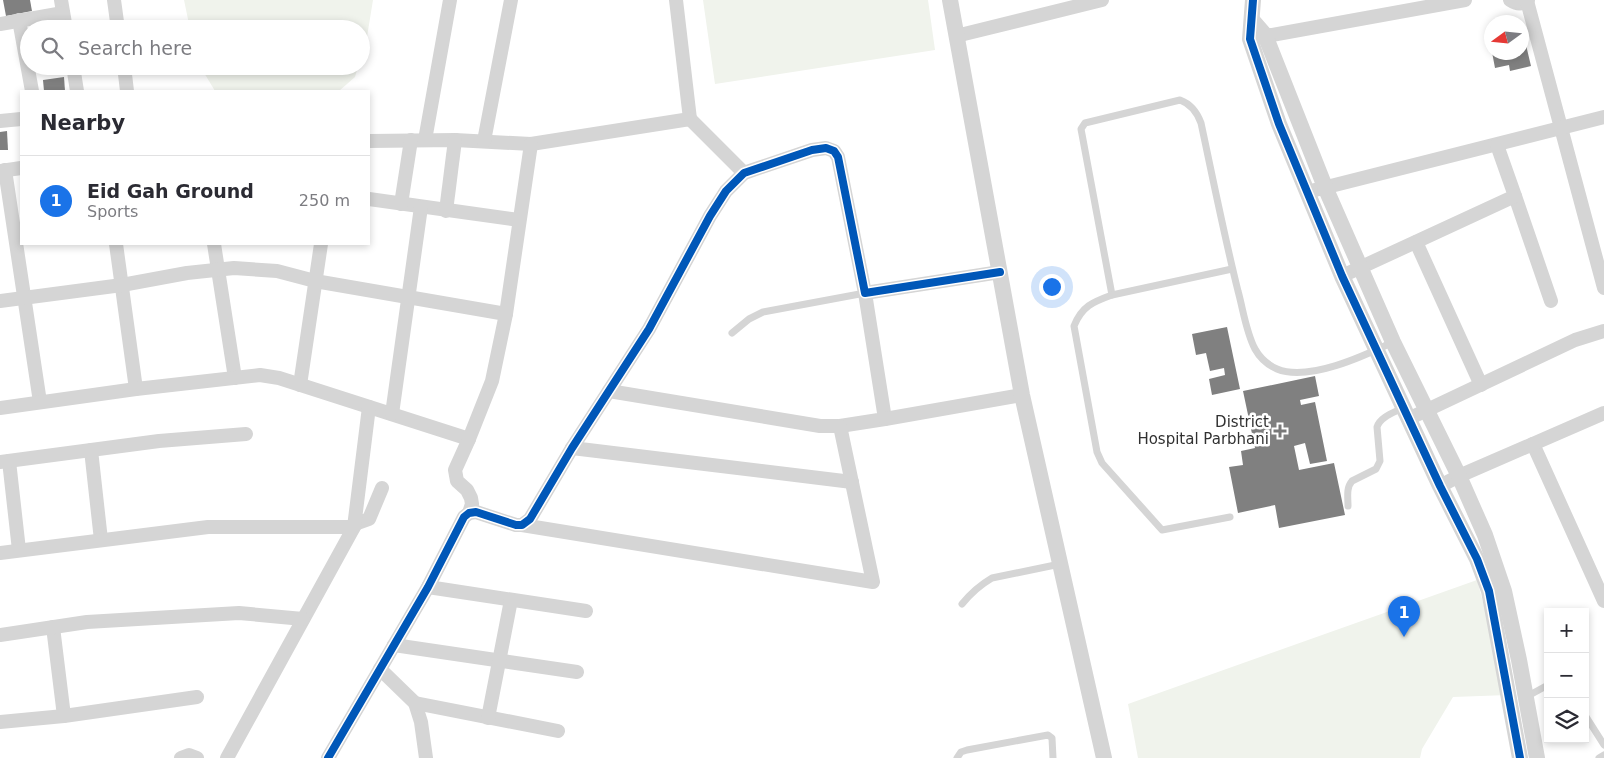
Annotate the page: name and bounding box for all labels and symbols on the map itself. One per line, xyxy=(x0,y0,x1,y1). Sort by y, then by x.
north arrow xyxy=(1484,15,1529,60)
your location xyxy=(1039,274,1065,300)
place label: District Hospital Parbhani xyxy=(1137,413,1269,448)
marker: District Hospital Parbhani xyxy=(1273,424,1287,438)
pin: 1 xyxy=(1388,596,1420,637)

